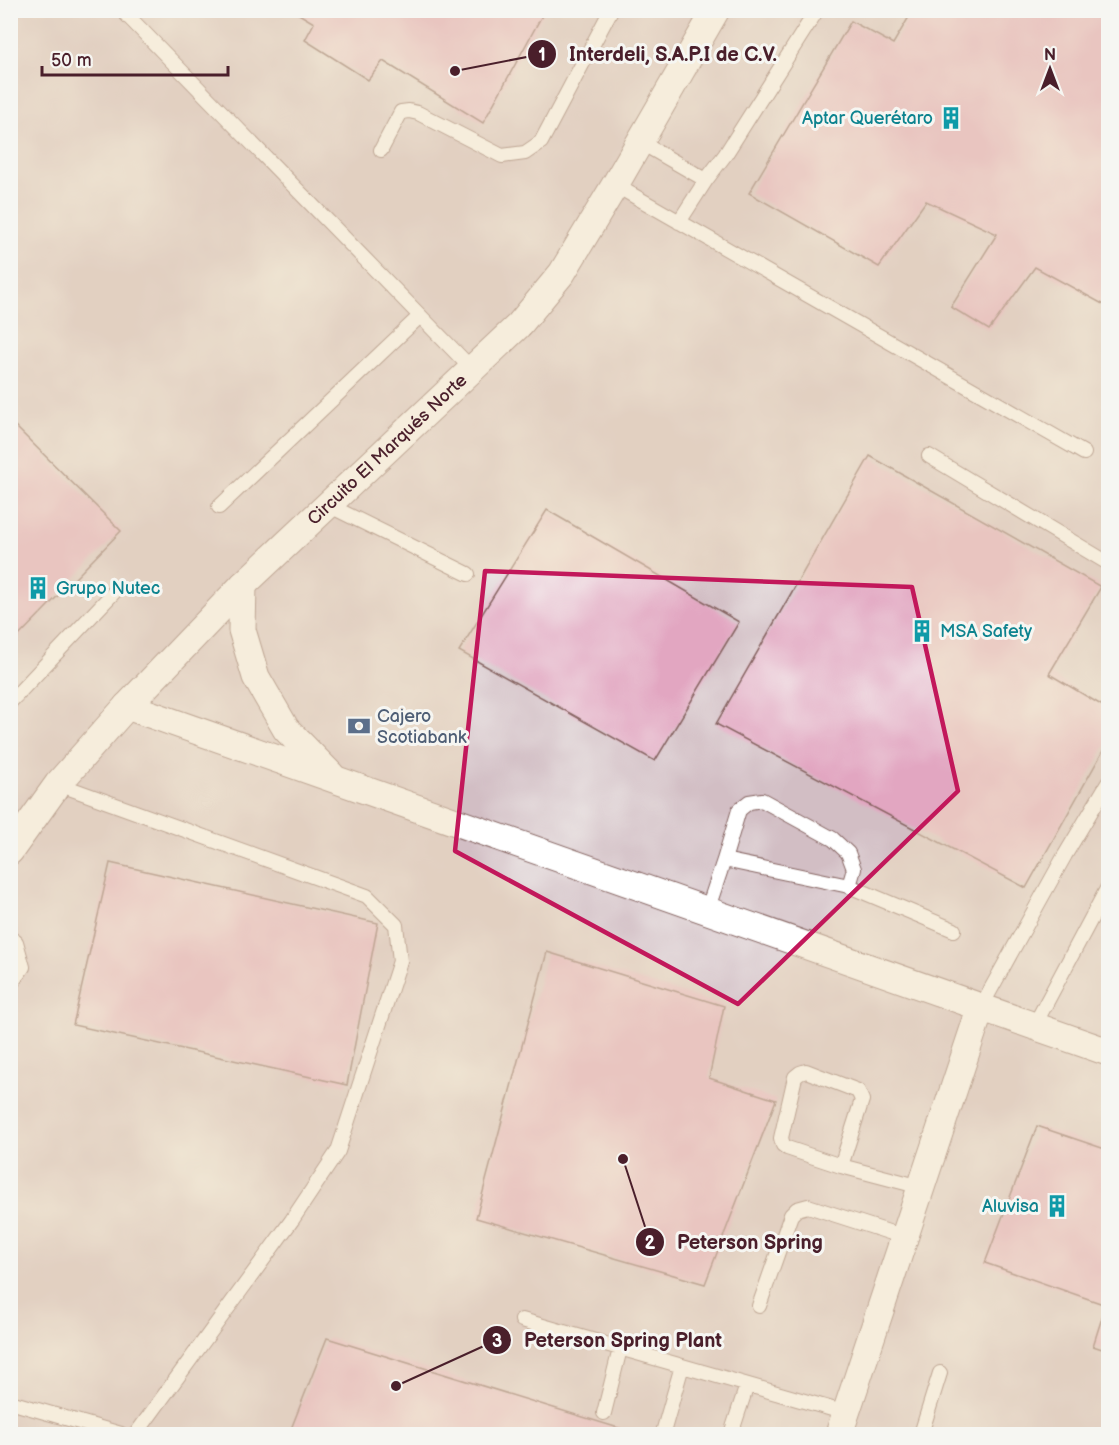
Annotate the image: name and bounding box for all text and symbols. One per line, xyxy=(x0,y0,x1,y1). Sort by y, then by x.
callout: Interdeli, S.A.P.I de C.V. xyxy=(527,35,789,73)
scale bar xyxy=(42,39,228,77)
north arrow xyxy=(1020,39,1080,99)
text: Interdeli, S.A.P.I de C.V. xyxy=(569,43,777,67)
text: 1 xyxy=(538,45,546,66)
text: N xyxy=(1044,46,1056,65)
text: 50 m xyxy=(51,50,92,71)
building icon: Aptar Querétaro xyxy=(938,105,964,131)
place label: Aptar Querétaro xyxy=(802,108,933,129)
street label: Circuito El Marqués Norte xyxy=(303,369,472,530)
building icon: Grupo Nutec xyxy=(25,575,51,601)
place label: Grupo Nutec xyxy=(56,578,160,599)
building icon: MSA Safety xyxy=(909,618,935,644)
place label: MSA Safety xyxy=(940,621,1033,642)
place label: Cajero Scotiabank xyxy=(377,706,467,748)
bank icon: Cajero Scotiabank xyxy=(346,713,372,739)
building icon: Aluvisa xyxy=(1044,1193,1070,1219)
place label: Aluvisa xyxy=(982,1196,1039,1217)
callout: Peterson Spring xyxy=(635,1223,835,1261)
text: Peterson Spring xyxy=(677,1231,823,1255)
text: 2 xyxy=(645,1233,656,1254)
callout: Peterson Spring Plant xyxy=(482,1321,734,1359)
text: Peterson Spring Plant xyxy=(524,1329,722,1353)
text: 3 xyxy=(492,1331,502,1352)

